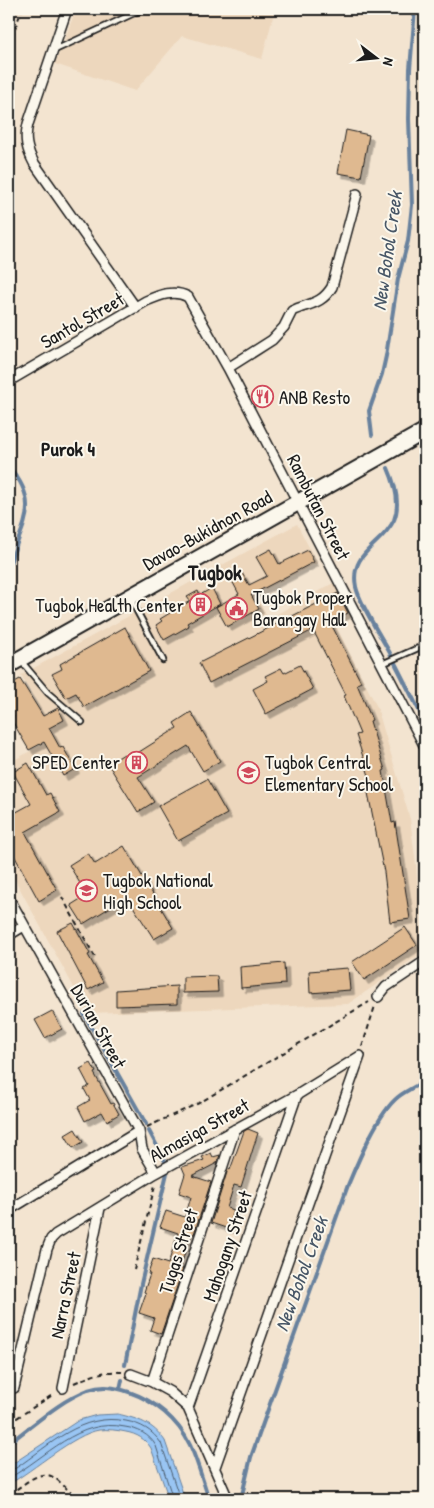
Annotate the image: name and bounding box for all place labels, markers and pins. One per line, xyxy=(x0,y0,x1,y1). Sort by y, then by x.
place label: ANB Resto xyxy=(279,384,350,410)
restaurant icon: ANB Resto xyxy=(251,385,275,409)
place label: Tugbok Proper Barangay Hall xyxy=(253,584,353,632)
place label: Tugbok Health Center xyxy=(35,592,185,618)
building icon: Tugbok Health Center xyxy=(188,593,212,617)
public building icon: Tugbok Proper Barangay Hall xyxy=(225,596,249,620)
place label: SPED Center xyxy=(32,749,121,775)
place label: Tugbok Central Elementary School xyxy=(265,749,394,797)
building icon: SPED Center xyxy=(124,750,148,774)
school or university icon: Tugbok Central Elementary School xyxy=(237,761,261,785)
place label: Tugbok National High School xyxy=(103,867,214,915)
school or university icon: Tugbok National High School xyxy=(75,879,99,903)

